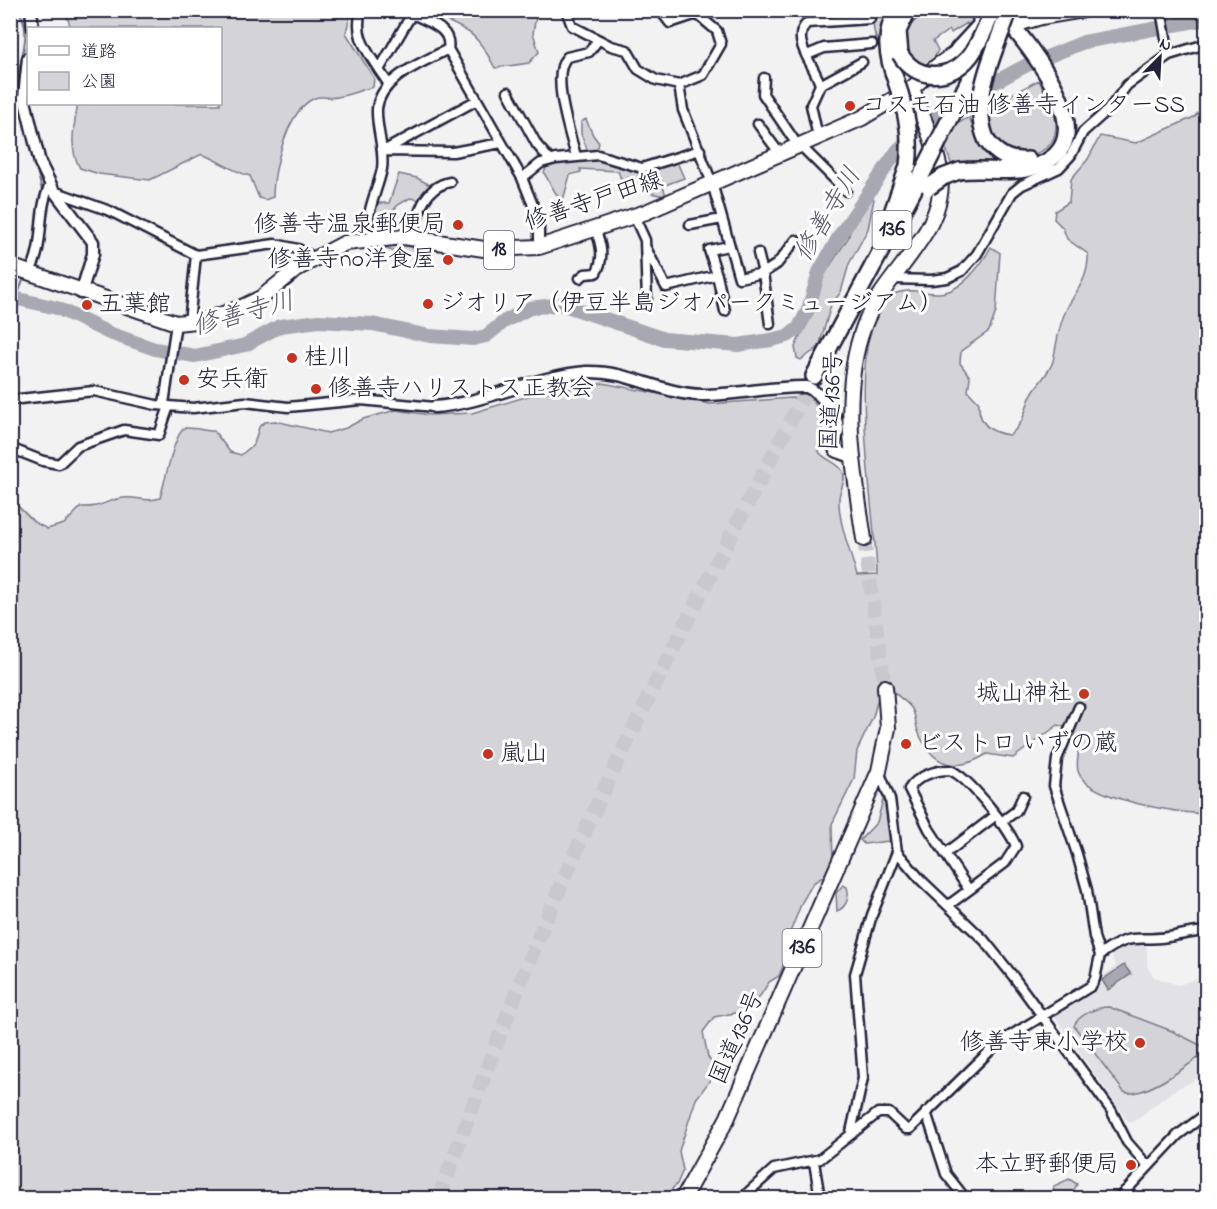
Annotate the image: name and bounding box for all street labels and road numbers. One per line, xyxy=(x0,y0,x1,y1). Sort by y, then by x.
street label: 修善寺戸田線 xyxy=(520,163,668,241)
road number: 136 xyxy=(872,211,912,249)
road number: 18 xyxy=(484,231,514,269)
street label: 国道136号 xyxy=(813,350,853,452)
road number: 136 xyxy=(782,929,822,967)
street label: 国道136号 xyxy=(702,985,774,1091)

